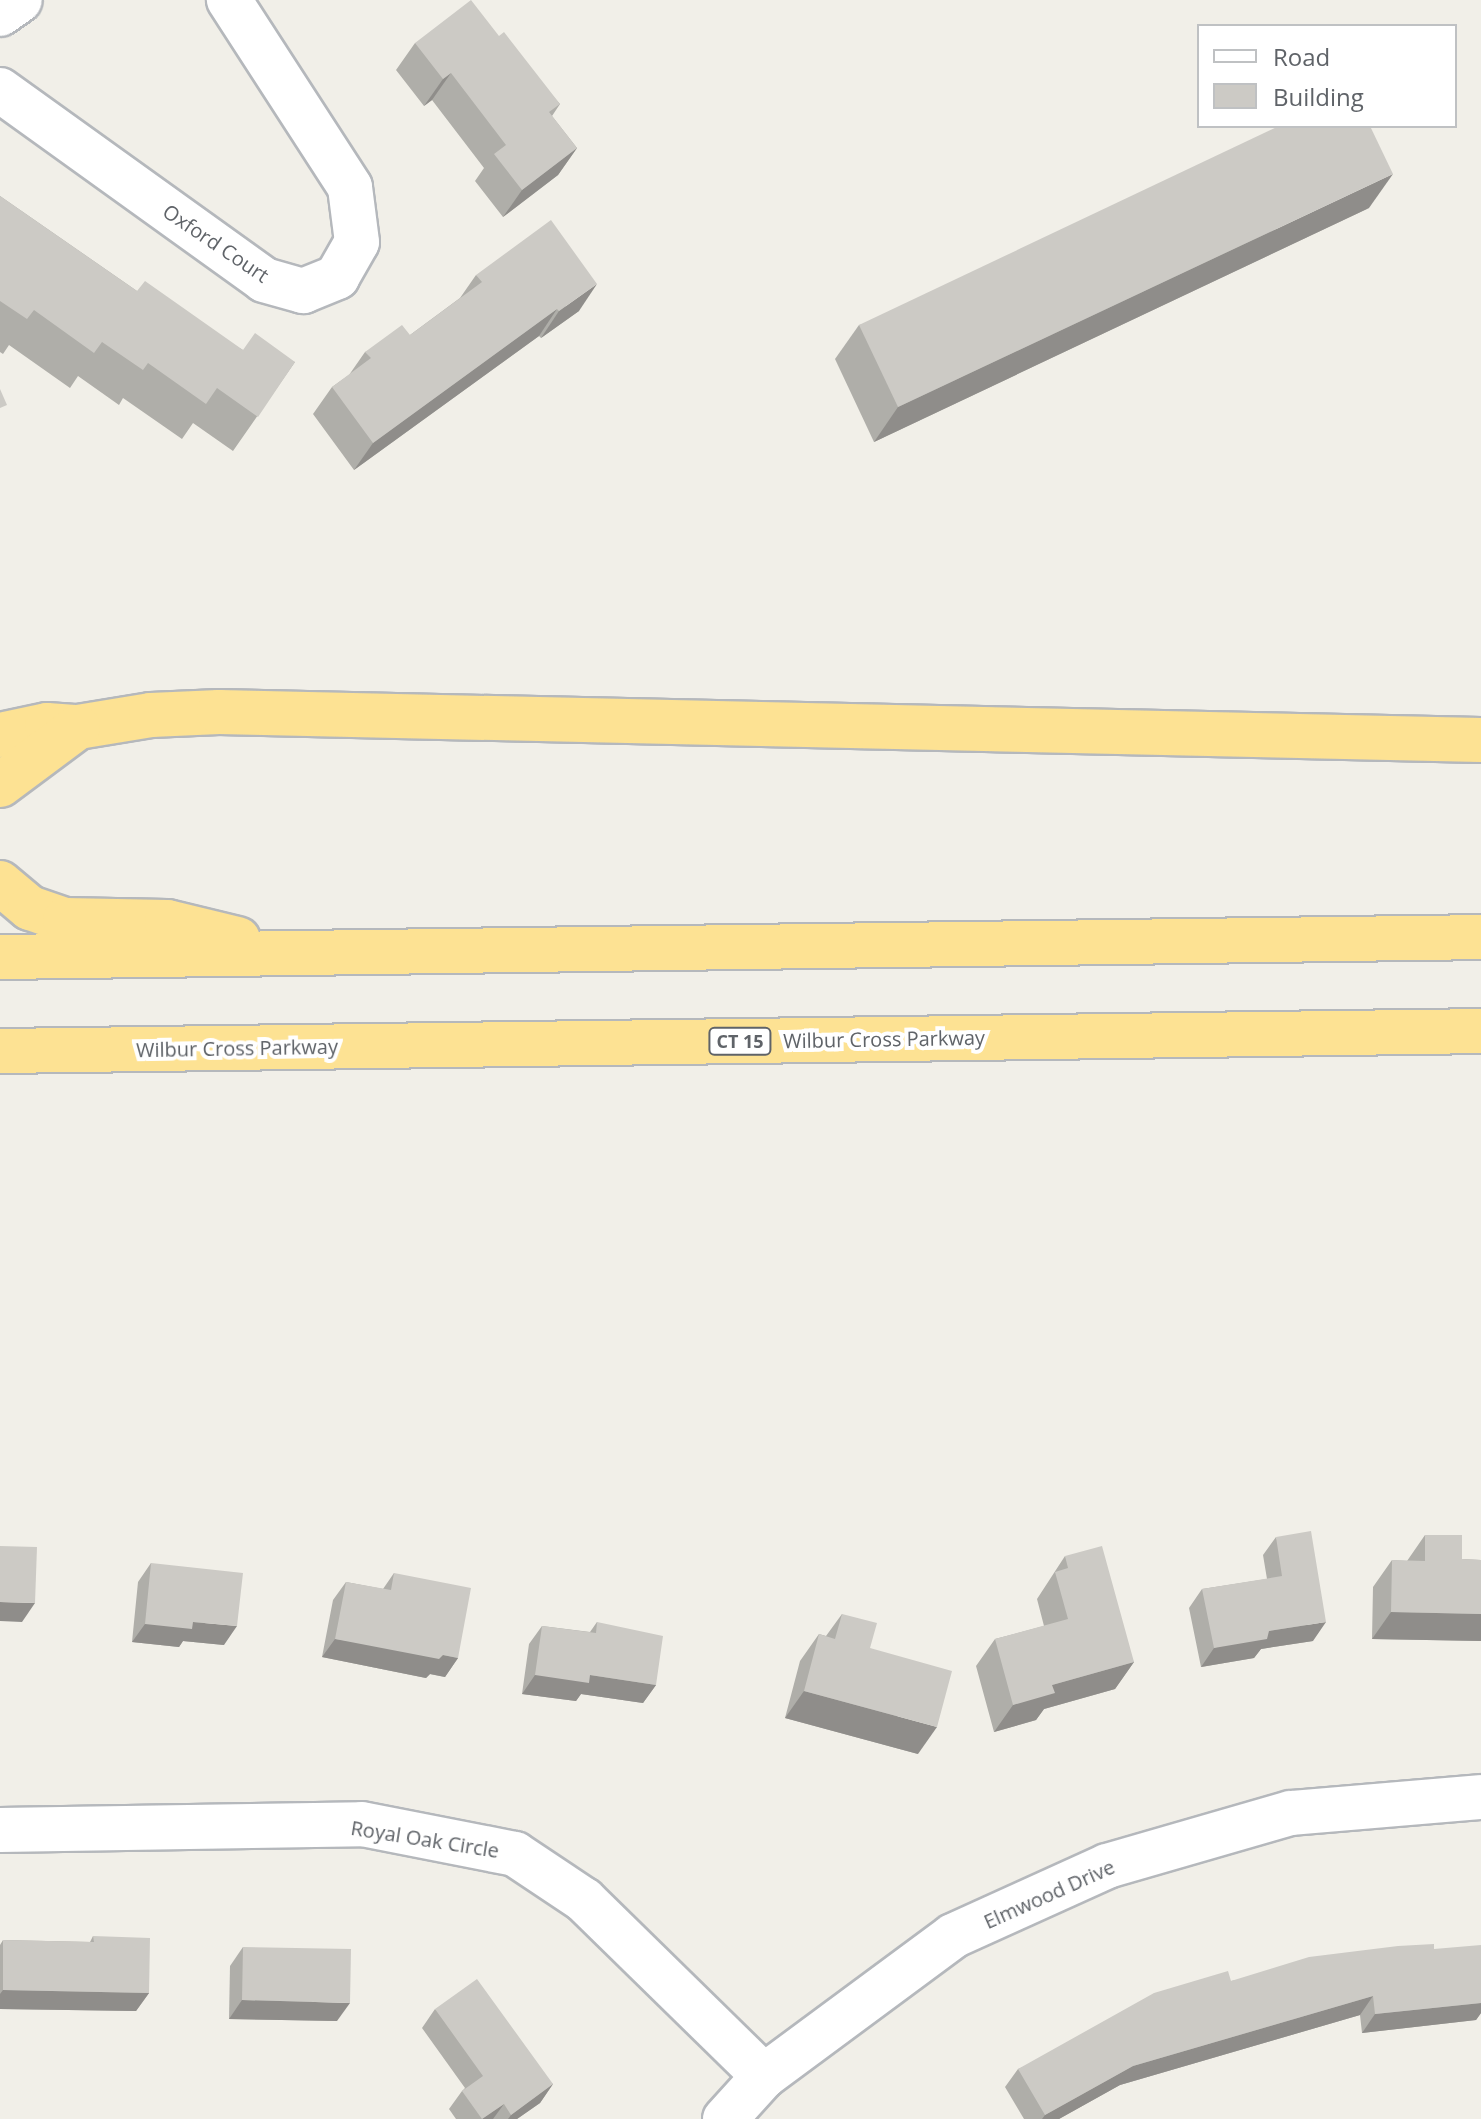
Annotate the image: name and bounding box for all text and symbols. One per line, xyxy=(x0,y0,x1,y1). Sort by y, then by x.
legend xyxy=(1197,24,1457,128)
text: Road xyxy=(1273,40,1330,73)
text: Building xyxy=(1273,80,1364,113)
street label: Oxford Court xyxy=(158,199,274,287)
street label: Wilbur Cross Parkway xyxy=(783,1025,985,1053)
road number: CT 15 xyxy=(708,1027,772,1055)
street label: Wilbur Cross Parkway xyxy=(136,1034,338,1062)
street label: Royal Oak Circle xyxy=(349,1815,501,1863)
street label: Elmwood Drive xyxy=(980,1854,1118,1934)

